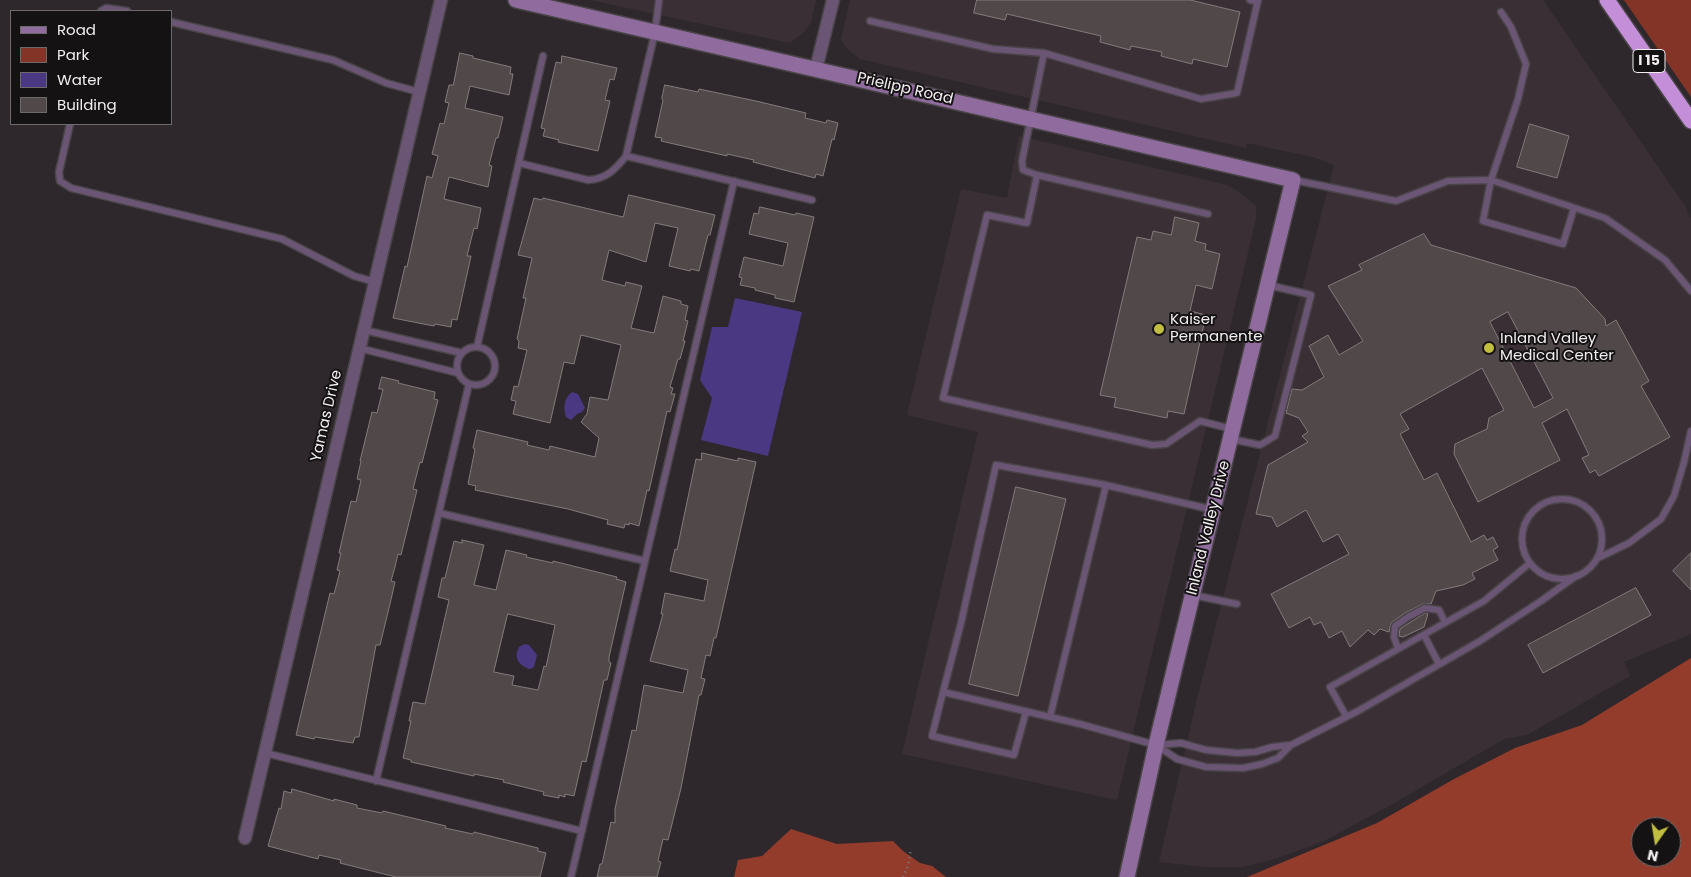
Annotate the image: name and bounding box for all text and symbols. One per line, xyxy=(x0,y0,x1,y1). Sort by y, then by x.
legend xyxy=(10,10,172,125)
text: Road xyxy=(57,19,96,40)
text: Park xyxy=(57,44,89,65)
road number: I 15 xyxy=(1633,49,1665,72)
text: Water xyxy=(57,69,102,90)
street label: Prielipp Road xyxy=(855,69,955,109)
text: Building xyxy=(57,94,117,115)
place label: Kaiser Permanente xyxy=(1170,311,1262,346)
marker: Kaiser Permanente xyxy=(1152,322,1166,336)
place label: Inland Valley Medical Center xyxy=(1500,330,1614,365)
marker: Inland Valley Medical Center xyxy=(1482,341,1496,355)
street label: Yamas Drive xyxy=(308,368,346,464)
street label: Inland Valley Drive xyxy=(1184,459,1234,597)
north arrow xyxy=(1631,817,1681,867)
text: N xyxy=(1645,845,1660,867)

